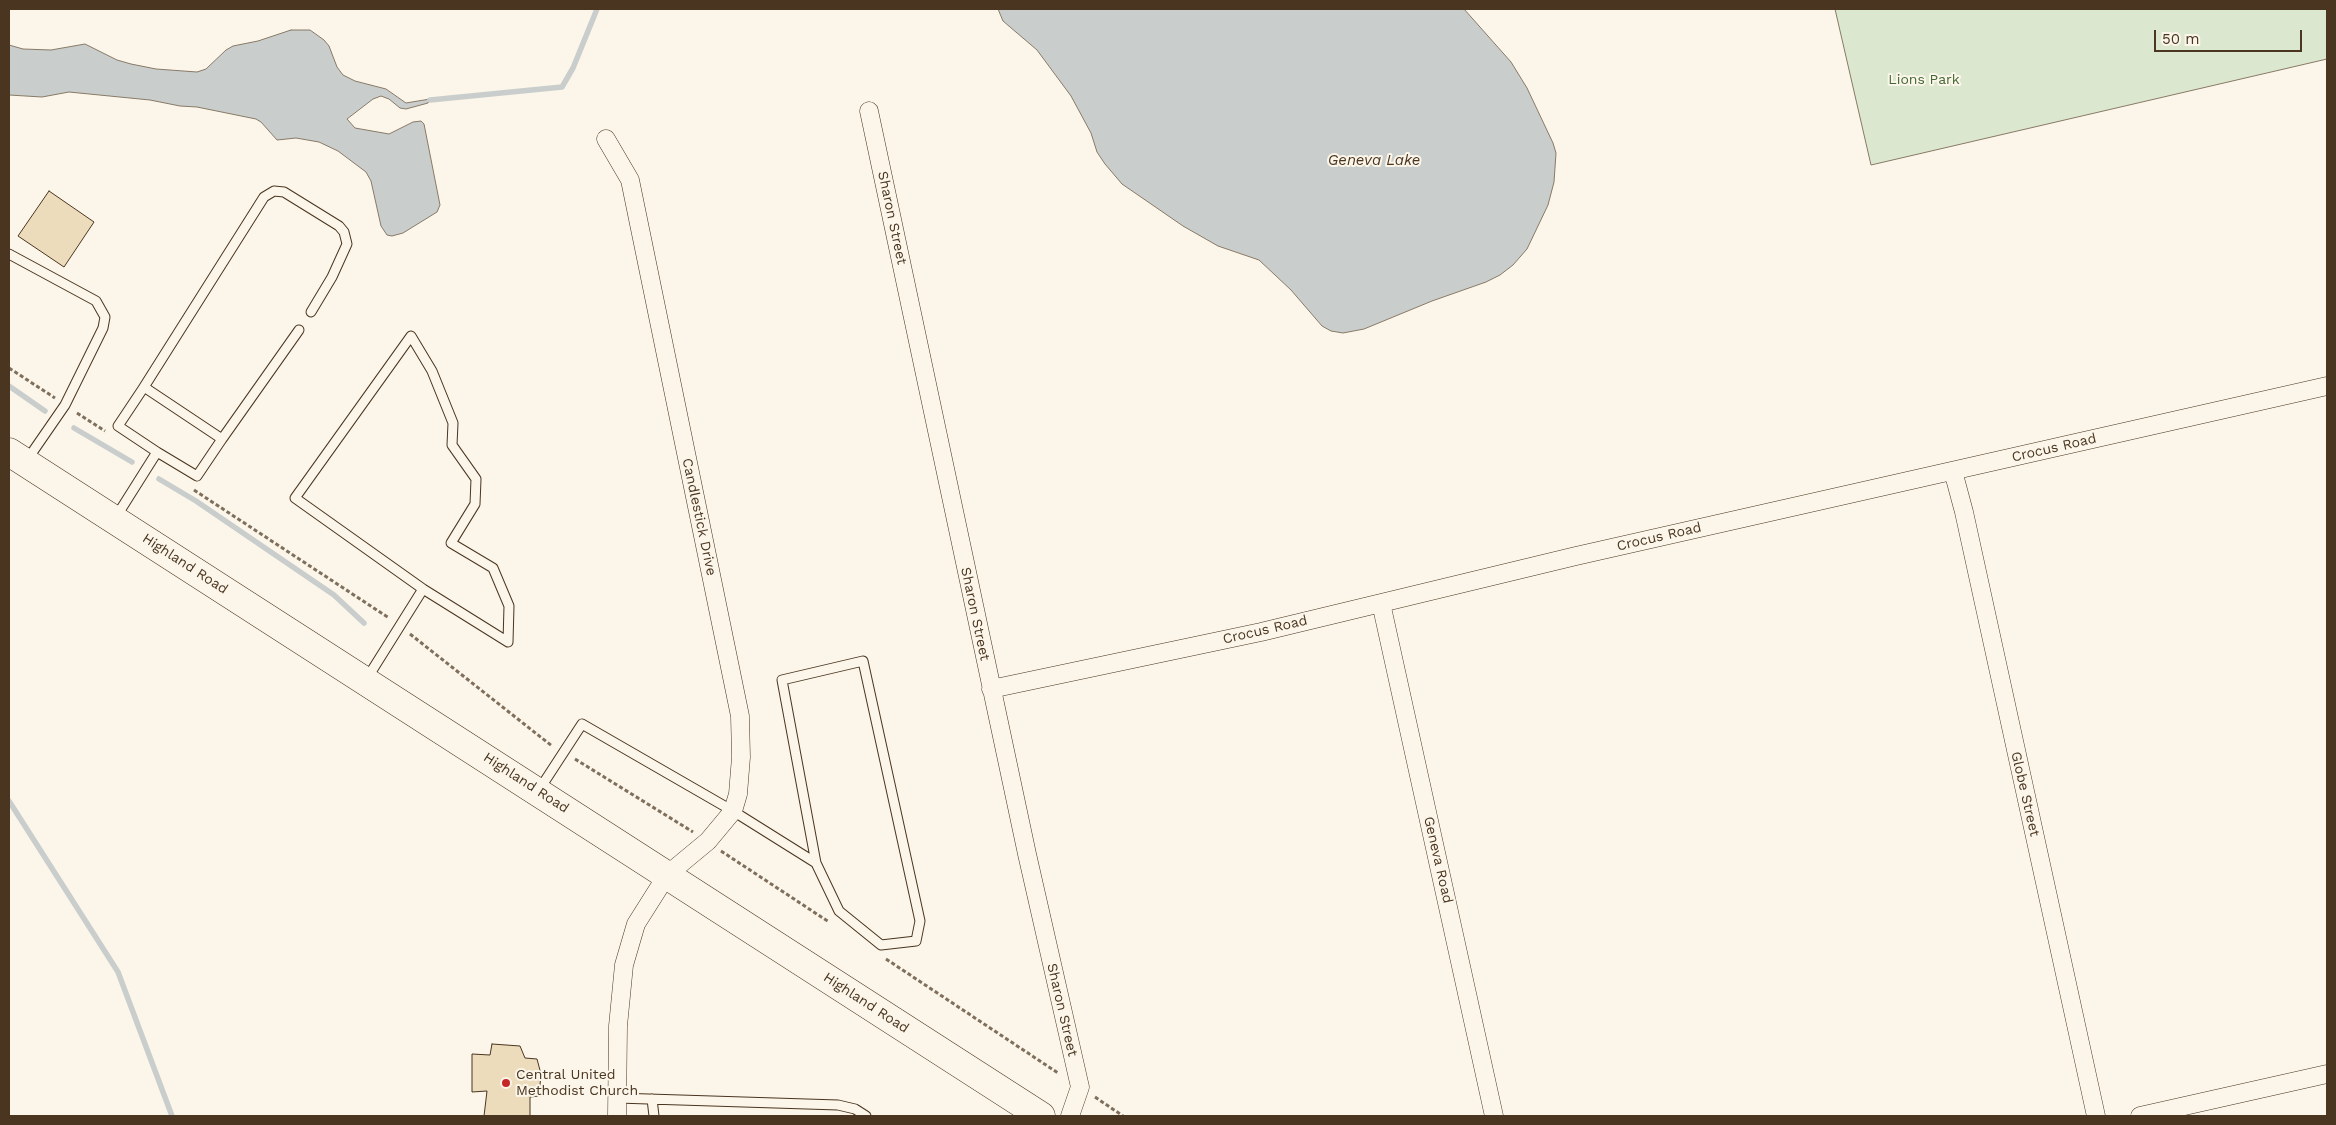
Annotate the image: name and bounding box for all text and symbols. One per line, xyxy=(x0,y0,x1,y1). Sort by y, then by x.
scale bar xyxy=(2156,20,2304,52)
text: 50 m xyxy=(2162,30,2199,48)
park label: Lions Park xyxy=(1888,72,1960,88)
water label: Geneva Lake xyxy=(1328,152,1420,170)
street label: Sharon Street xyxy=(874,170,910,266)
street label: Crocus Road xyxy=(2010,430,2098,466)
street label: Candlestick Drive xyxy=(678,457,720,577)
street label: Crocus Road xyxy=(1615,519,1703,555)
street label: Highland Road xyxy=(139,530,231,598)
street label: Sharon Street xyxy=(957,566,993,662)
street label: Crocus Road xyxy=(1221,612,1309,648)
street label: Highland Road xyxy=(480,749,572,817)
street label: Globe Street xyxy=(2007,750,2043,838)
street label: Geneva Road xyxy=(1420,815,1456,905)
street label: Sharon Street xyxy=(1043,962,1081,1058)
street label: Highland Road xyxy=(820,969,912,1037)
place label: Central United Methodist Church xyxy=(516,1067,638,1100)
marker: Central United Methodist Church xyxy=(500,1077,512,1089)

